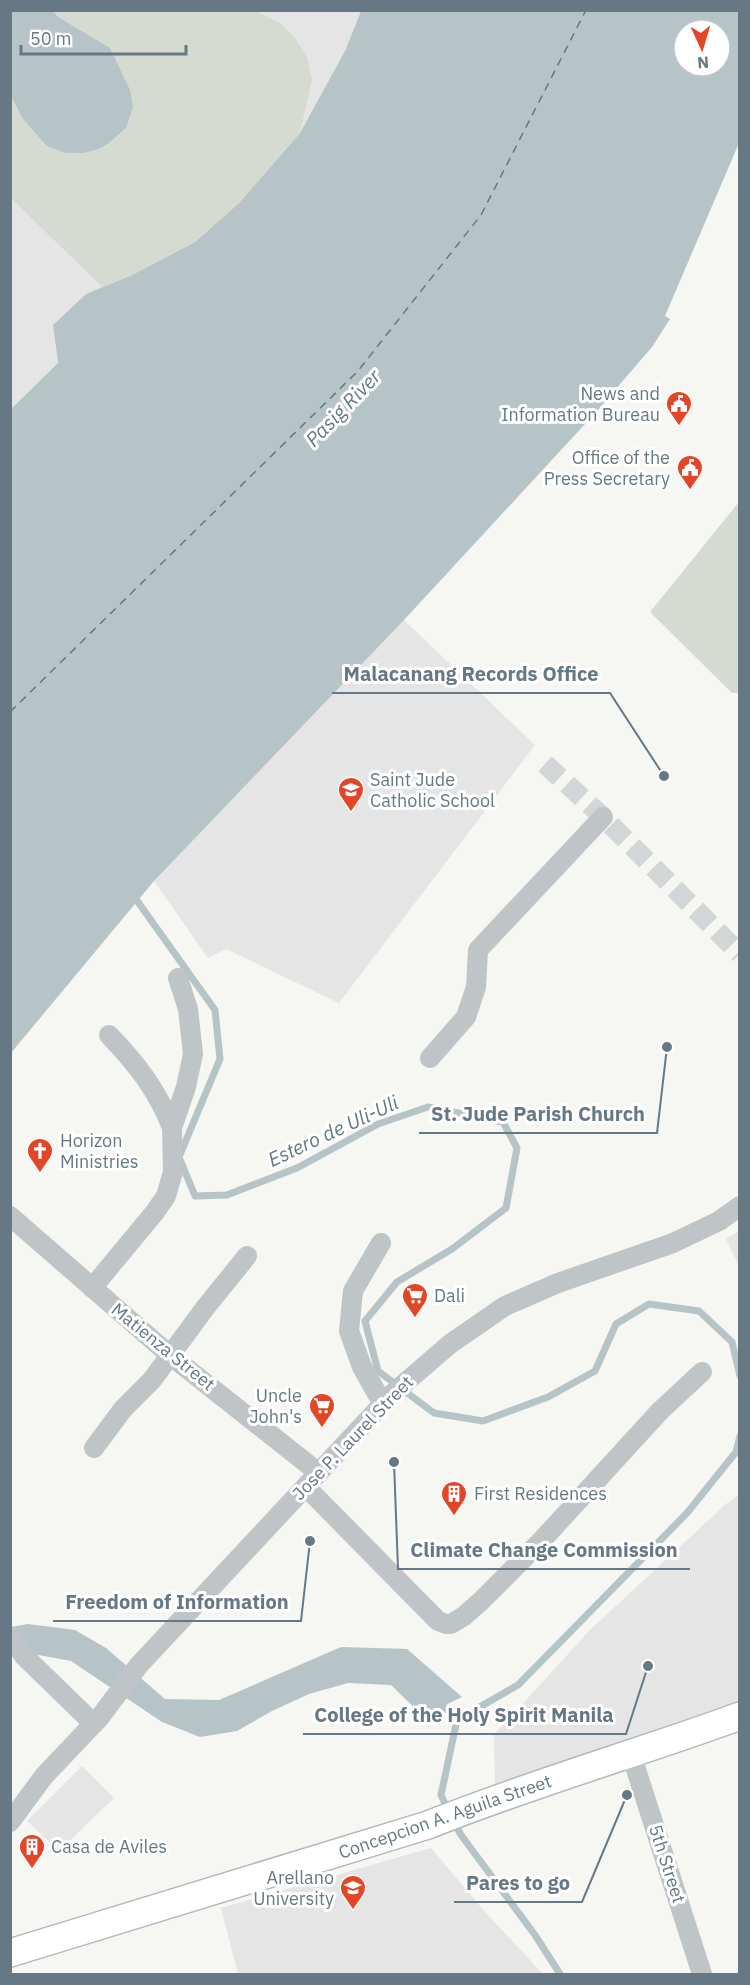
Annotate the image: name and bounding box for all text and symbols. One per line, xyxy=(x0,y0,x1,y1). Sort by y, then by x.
scale bar xyxy=(21,18,186,56)
north arrow xyxy=(672,18,732,78)
text: 50 m xyxy=(30,27,72,50)
text: N xyxy=(697,53,710,73)
water label: Pasig River xyxy=(299,363,387,452)
place label: News and Information Bureau xyxy=(501,382,660,426)
public building icon: News and Information Bureau xyxy=(664,389,694,427)
place label: Office of the Press Secretary xyxy=(544,446,670,490)
public building icon: Office of the Press Secretary xyxy=(675,453,705,491)
callout: Malacanang Records Office xyxy=(332,655,610,693)
text: Malacanang Records Office xyxy=(344,660,598,687)
place label: Saint Jude Catholic School xyxy=(370,768,495,812)
school or university icon: Saint Jude Catholic School xyxy=(336,775,366,813)
water label: Estero de Uli-Uli xyxy=(263,1088,403,1173)
callout: St. Jude Parish Church xyxy=(419,1095,657,1133)
text: St. Jude Parish Church xyxy=(431,1100,645,1127)
place label: Horizon Ministries xyxy=(60,1129,139,1173)
church icon: Horizon Ministries xyxy=(25,1136,55,1174)
supermarket icon: Dali xyxy=(400,1281,430,1319)
place label: Dali xyxy=(434,1284,465,1307)
street label: Matienza Street xyxy=(107,1298,220,1395)
street label: Jose P. Laurel Street xyxy=(287,1371,418,1505)
place label: Uncle John's xyxy=(249,1384,302,1428)
supermarket icon: Uncle John's xyxy=(307,1391,337,1429)
building icon: First Residences xyxy=(439,1479,469,1517)
place label: First Residences xyxy=(474,1482,607,1505)
callout: Climate Change Commission xyxy=(398,1531,690,1569)
text: Climate Change Commission xyxy=(410,1536,678,1563)
callout: Freedom of Information xyxy=(53,1583,301,1621)
text: Freedom of Information xyxy=(65,1588,289,1615)
callout: College of the Holy Spirit Manila xyxy=(303,1696,626,1734)
text: College of the Holy Spirit Manila xyxy=(314,1701,614,1728)
street label: Concepcion A. Aguila Street xyxy=(335,1769,554,1864)
street label: 5th Street xyxy=(644,1822,691,1906)
building icon: Casa de Aviles xyxy=(17,1832,47,1870)
place label: Casa de Aviles xyxy=(51,1835,167,1858)
callout: Pares to go xyxy=(454,1864,582,1902)
place label: Arellano University xyxy=(253,1866,334,1910)
text: Pares to go xyxy=(466,1869,570,1896)
school or university icon: Arellano University xyxy=(338,1873,368,1911)

